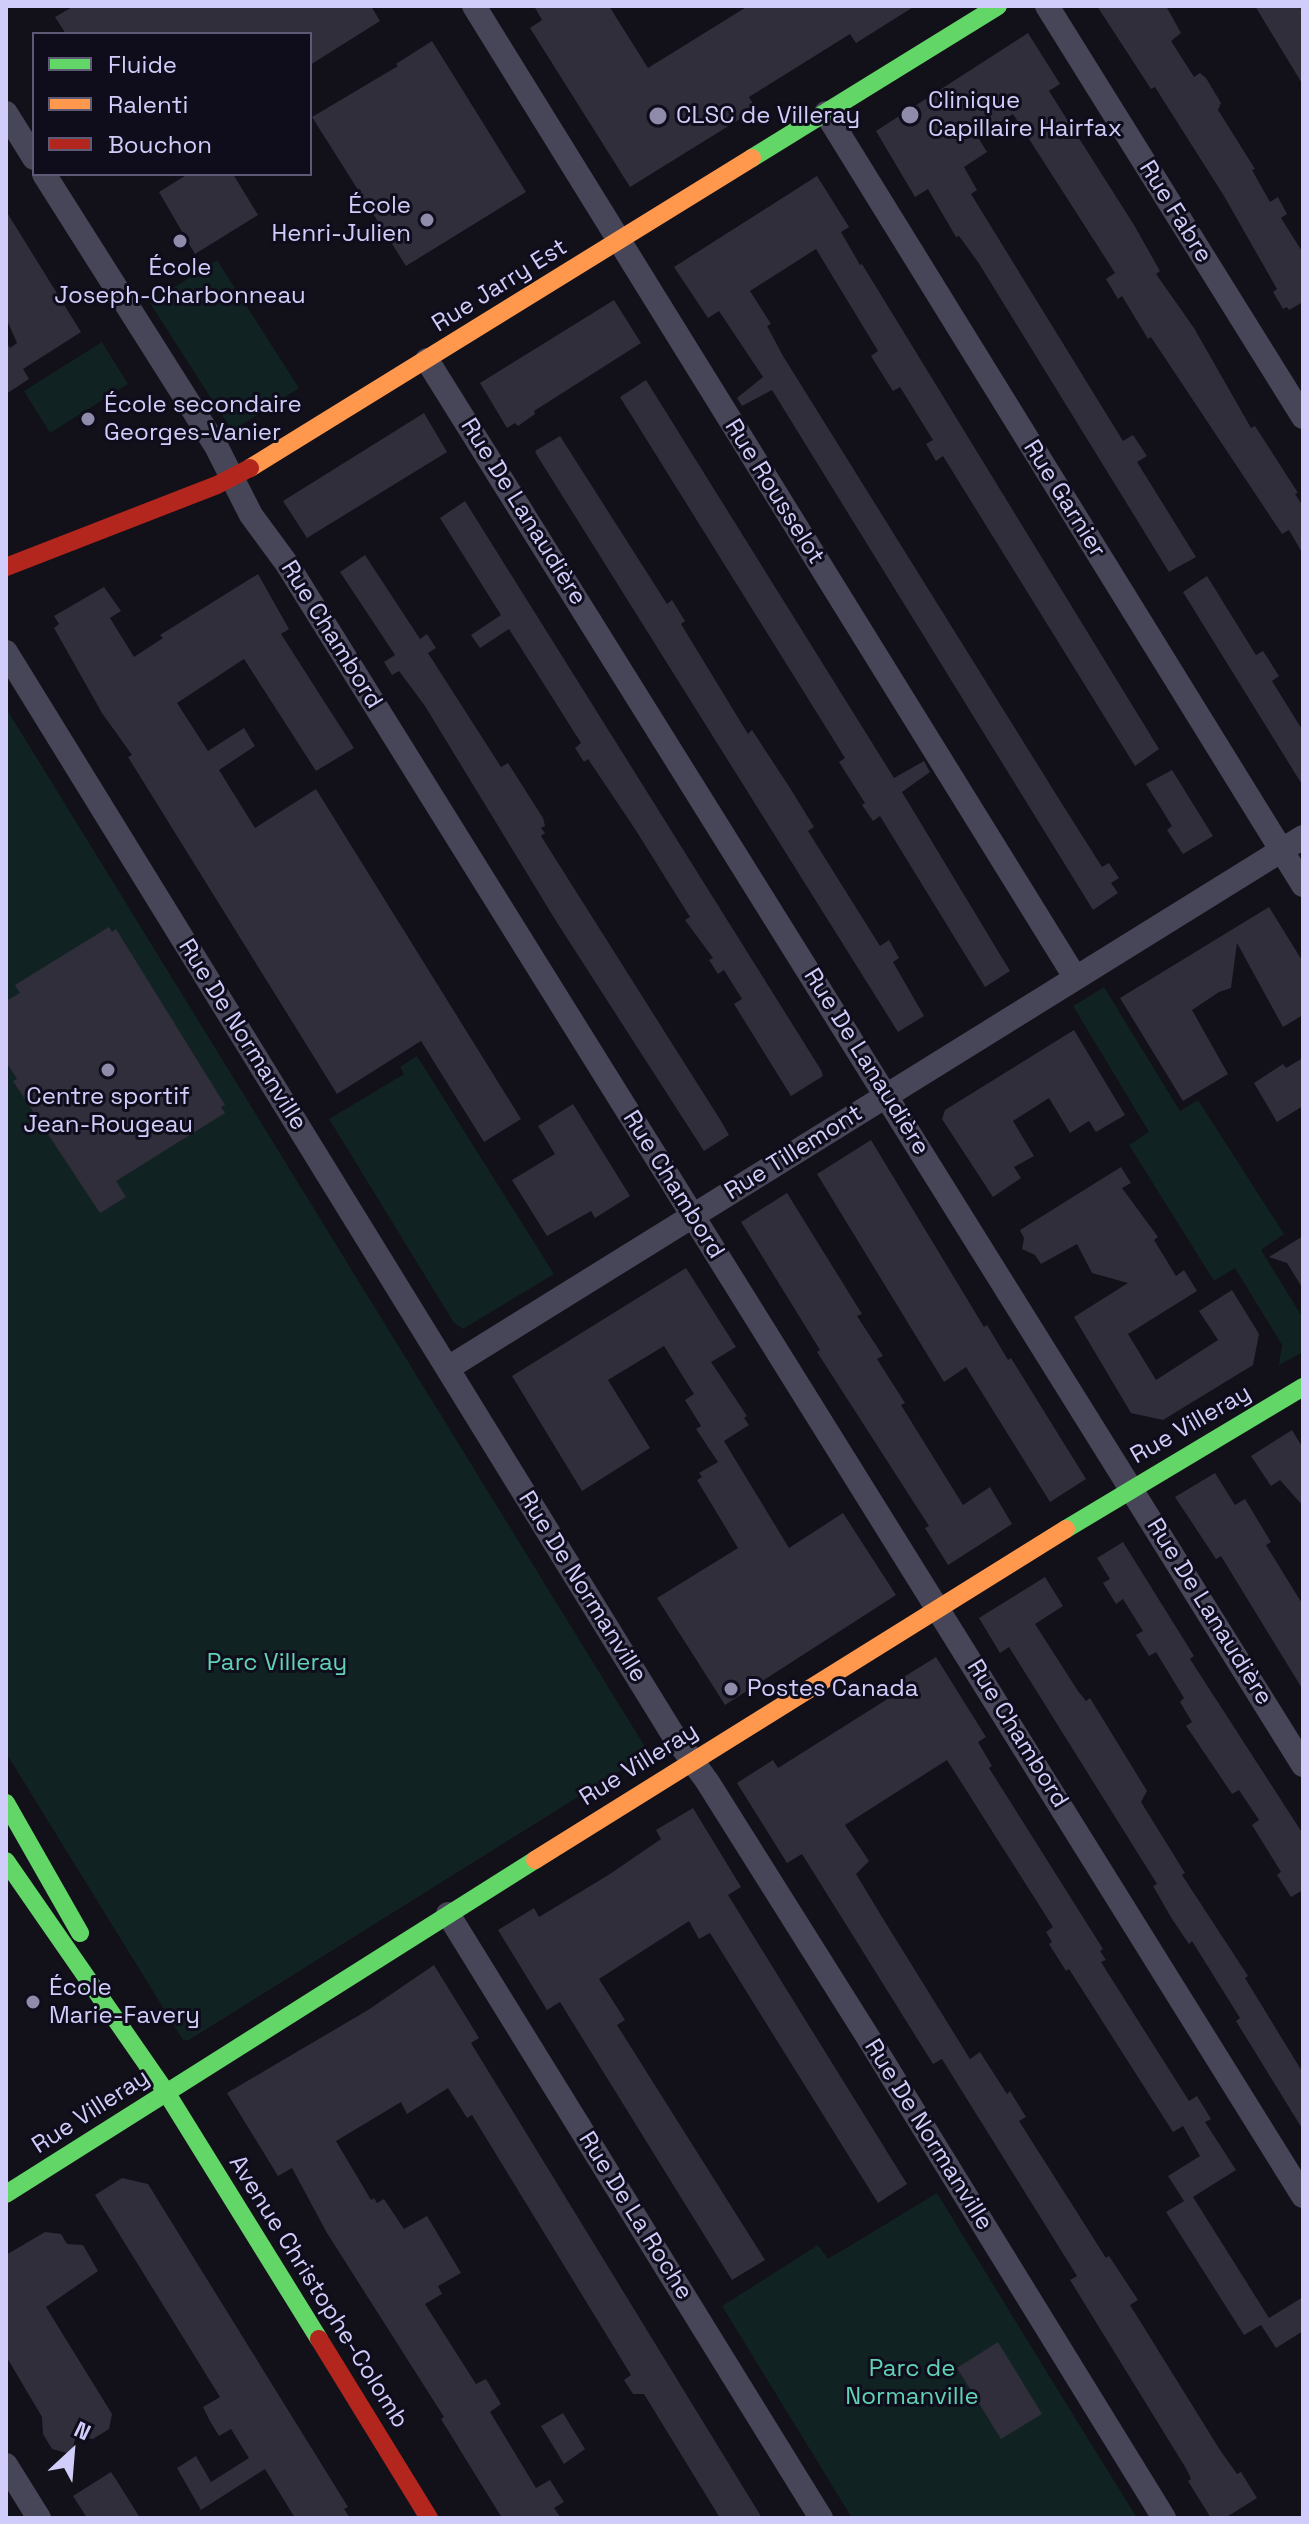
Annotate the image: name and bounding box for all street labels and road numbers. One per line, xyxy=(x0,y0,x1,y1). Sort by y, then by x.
street label: Rue Fabre xyxy=(1132,156,1218,268)
street label: Rue Jarry Est xyxy=(427,233,573,339)
street label: Rue De Lanaudière xyxy=(454,413,592,611)
street label: Rue Rousselot xyxy=(718,414,830,570)
street label: Rue Garnier xyxy=(1017,435,1111,563)
street label: Rue Chambord xyxy=(274,556,388,714)
street label: Rue De Normanville xyxy=(172,934,312,1136)
street label: Rue De Lanaudière xyxy=(797,963,935,1161)
street label: Rue Tillemont xyxy=(720,1099,868,1207)
street label: Rue Chambord xyxy=(616,1106,730,1264)
street label: Rue Villeray xyxy=(1126,1379,1256,1471)
street label: Rue De Normanville xyxy=(512,1486,652,1688)
street label: Rue De Lanaudière xyxy=(1140,1513,1278,1711)
street label: Rue Chambord xyxy=(960,1655,1074,1813)
street label: Rue Villeray xyxy=(575,1717,703,1813)
street label: Rue De Normanville xyxy=(858,2034,998,2236)
street label: Rue Villeray xyxy=(27,2064,155,2160)
street label: Rue De La Roche xyxy=(572,2127,698,2305)
street label: Avenue Christophe-Colomb xyxy=(222,2150,414,2434)

